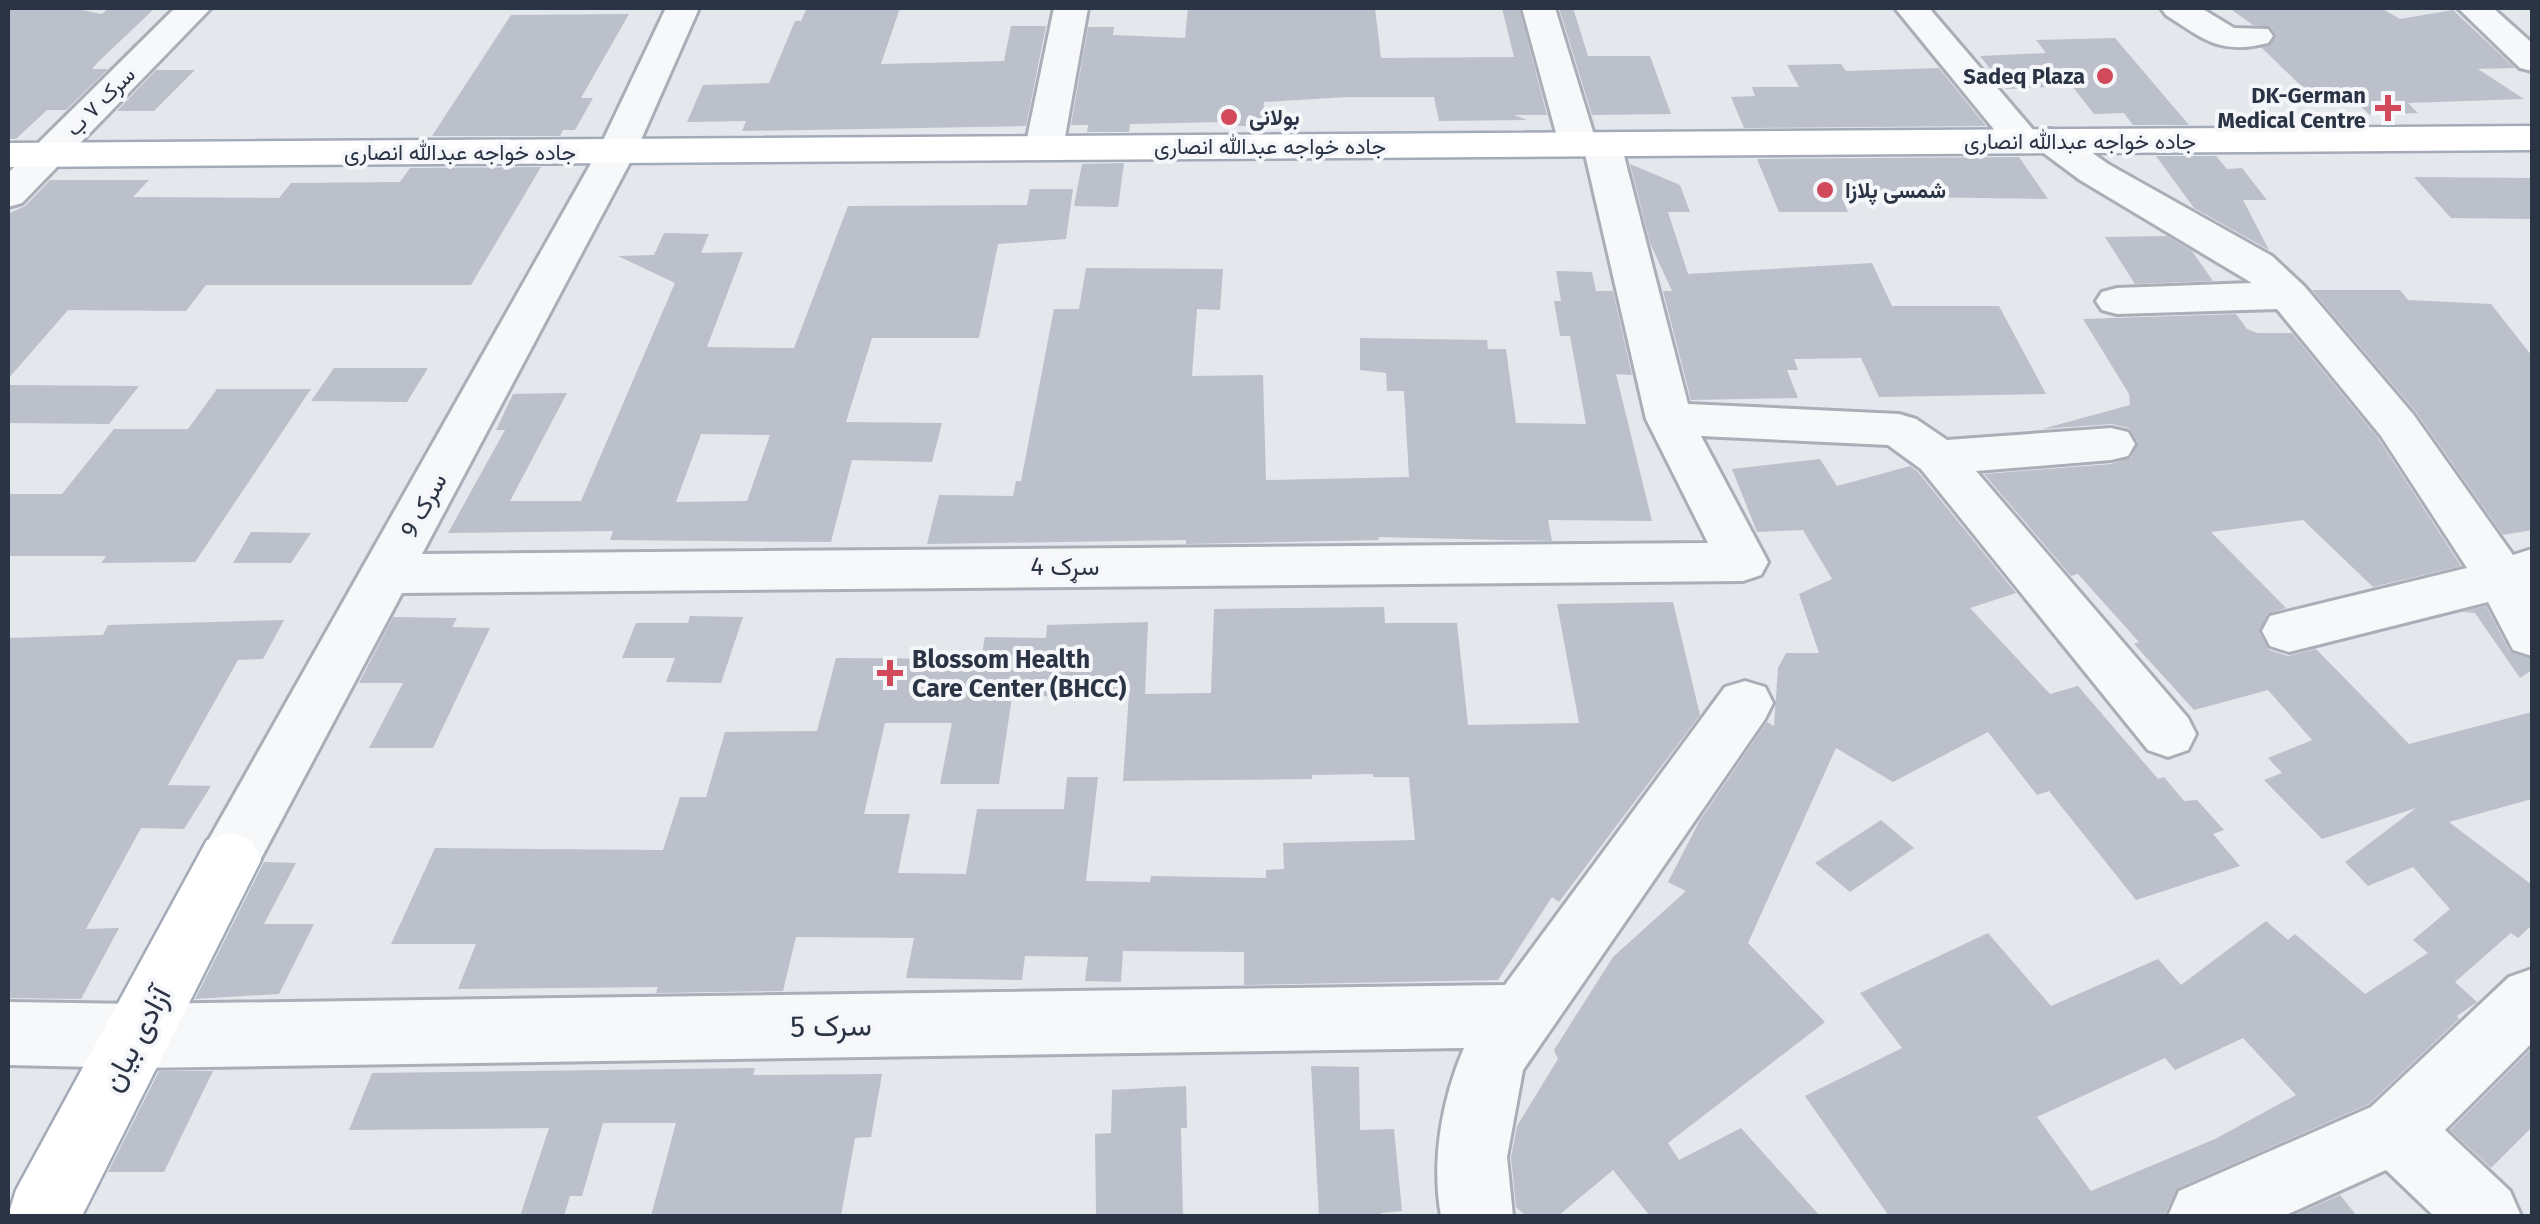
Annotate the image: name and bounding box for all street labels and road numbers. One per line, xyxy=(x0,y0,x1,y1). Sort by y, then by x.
street label: سرک ۷ ب xyxy=(60,61,141,142)
street label: جاده خواجه عبدالله انصاری xyxy=(1964,128,2196,155)
street label: جاده خواجه عبدالله انصاری xyxy=(1154,133,1386,160)
street label: جاده خواجه عبدالله انصاری xyxy=(344,139,576,166)
street label: سرک 9 xyxy=(394,468,454,543)
street label: سړک 4 xyxy=(1031,552,1099,584)
street label: آزادی بیان xyxy=(93,979,179,1098)
street label: سرک 5 xyxy=(790,1007,872,1045)

